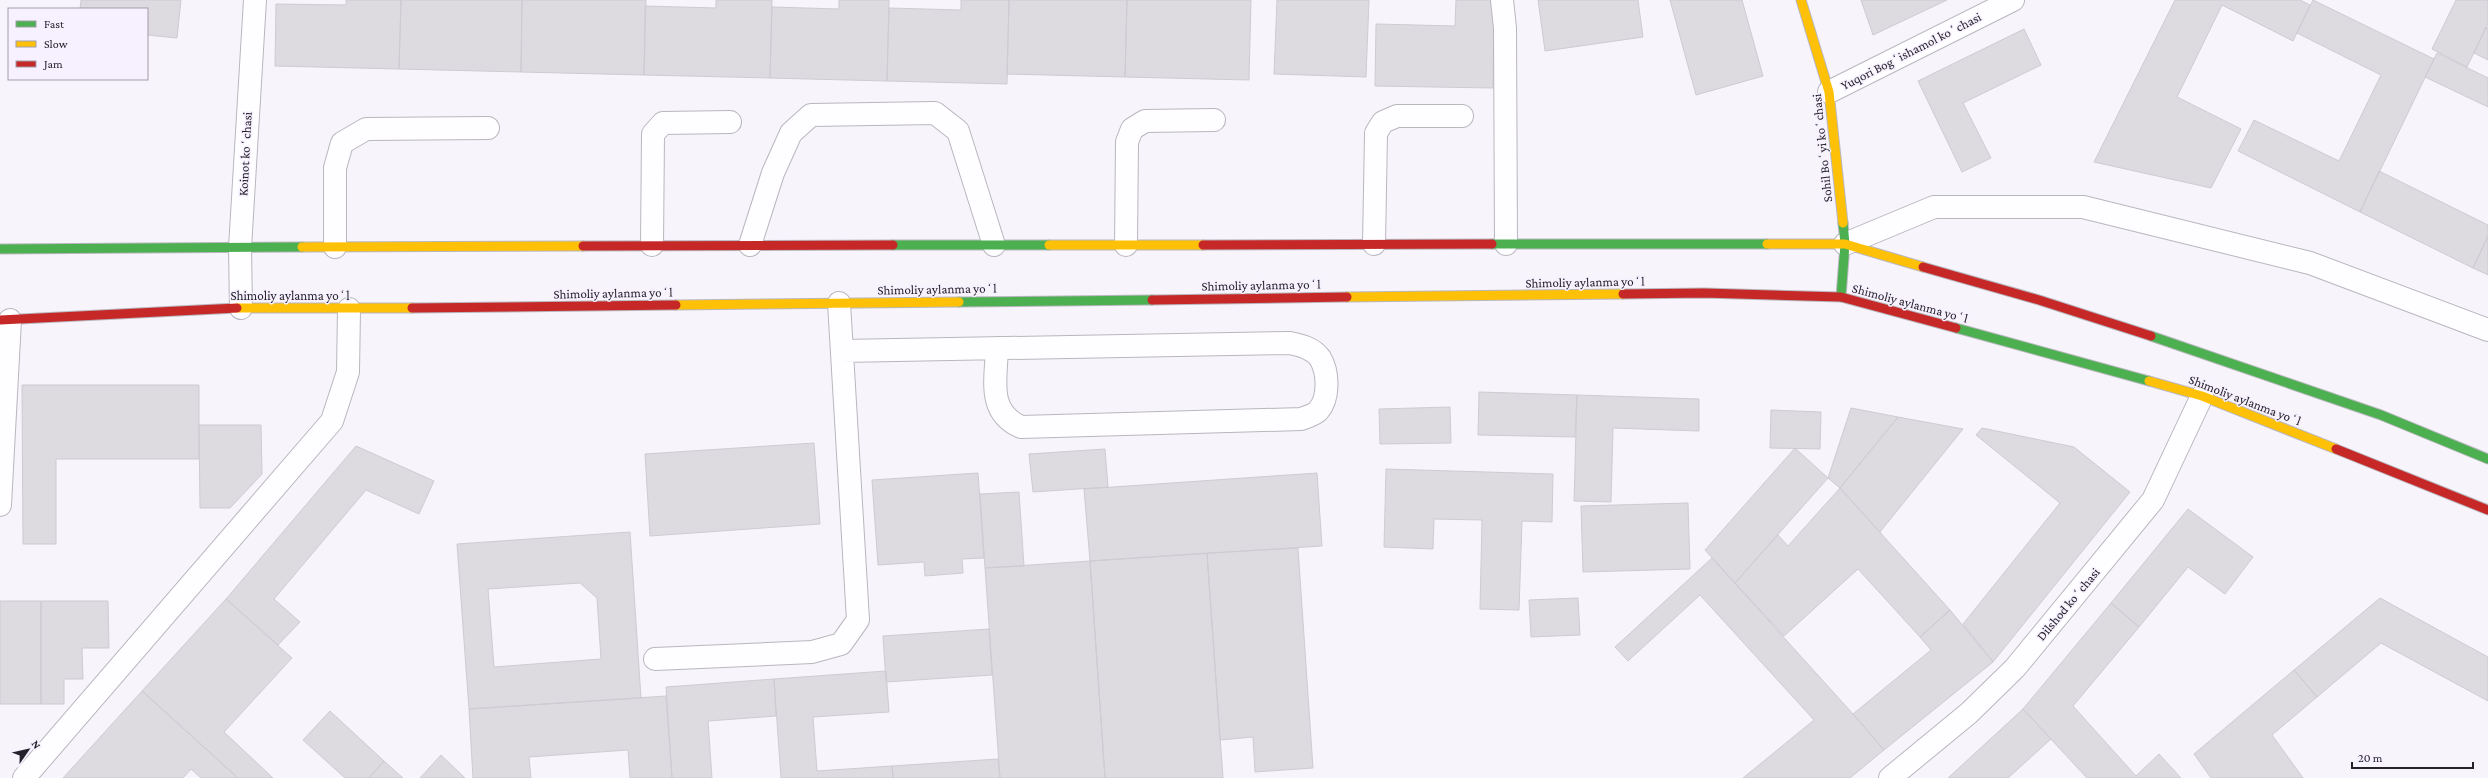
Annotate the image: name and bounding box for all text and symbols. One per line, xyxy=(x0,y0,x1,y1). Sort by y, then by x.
legend xyxy=(8,8,148,80)
street label: Yuqori Bogʻishamol koʻchasi xyxy=(1838,9,1984,93)
text: Fast xyxy=(44,17,65,31)
text: Slow xyxy=(44,37,68,51)
text: Jam xyxy=(43,57,63,71)
street label: Sohil Boʻyi koʻchasi xyxy=(1809,93,1835,203)
street label: Koinot koʻchasi xyxy=(235,111,255,197)
street label: Shimoliy aylanma yoʻl xyxy=(1525,273,1645,291)
street label: Shimoliy aylanma yoʻl xyxy=(1201,276,1321,294)
street label: Shimoliy aylanma yoʻl xyxy=(877,280,997,298)
street label: Shimoliy aylanma yoʻl xyxy=(1850,280,1970,326)
street label: Shimoliy aylanma yoʻl xyxy=(553,284,673,302)
street label: Shimoliy aylanma yoʻl xyxy=(230,288,350,303)
street label: Shimoliy aylanma yoʻl xyxy=(2187,372,2304,429)
street label: Dilshod koʻchasi xyxy=(2033,564,2103,643)
north arrow xyxy=(8,730,48,770)
text: N xyxy=(29,738,44,751)
scale bar xyxy=(2352,744,2473,770)
text: 20 m xyxy=(2358,751,2383,765)

